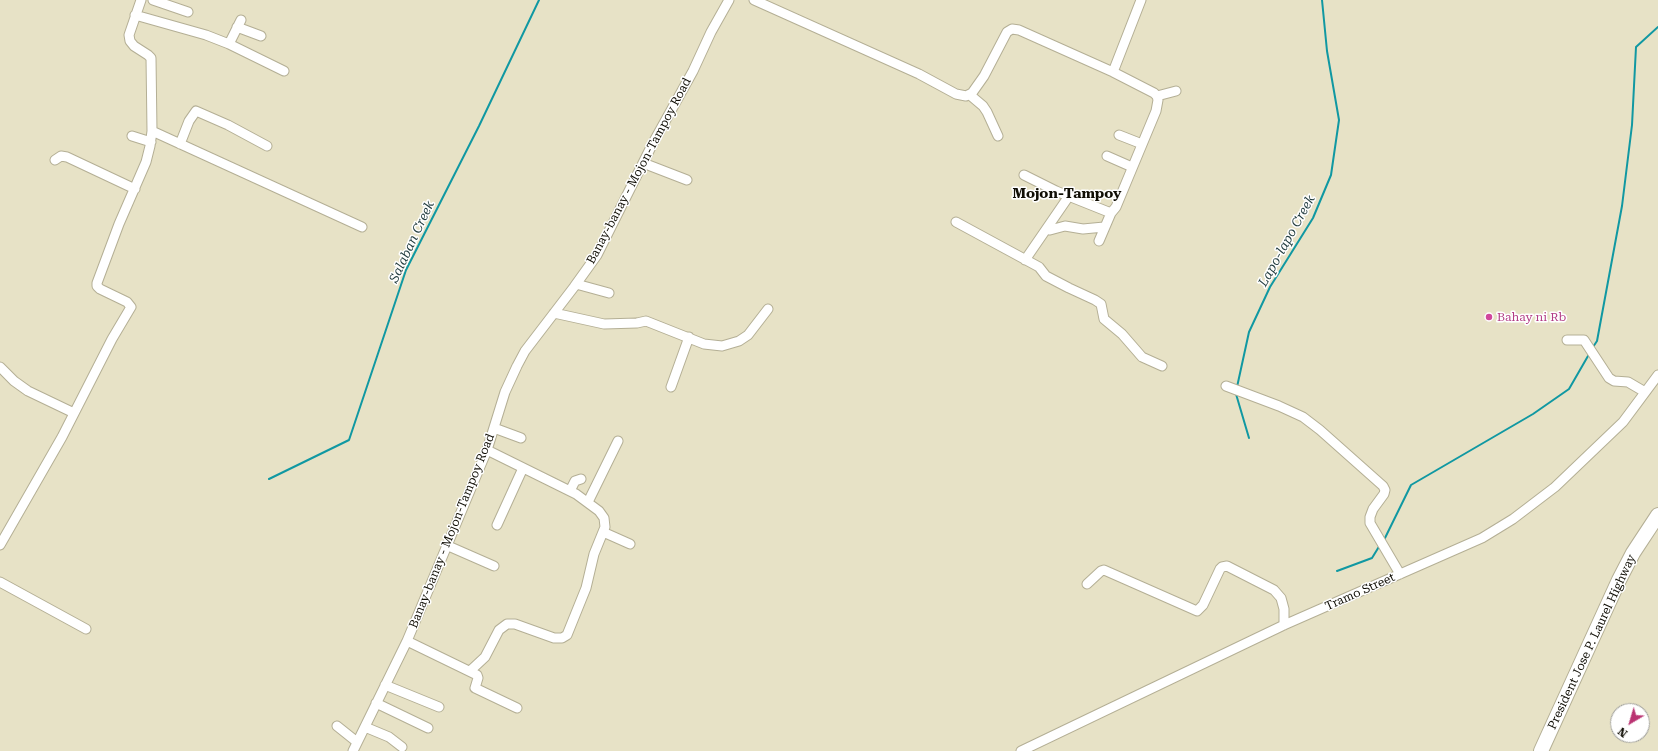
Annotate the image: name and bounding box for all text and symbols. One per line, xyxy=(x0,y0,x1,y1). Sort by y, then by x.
street label: Banay-banay - Mojon-Tampoy Road xyxy=(584,76,694,266)
district label: Mojon-Tampoy xyxy=(1013,186,1121,202)
water label: Lapo-lapo Creek xyxy=(1255,192,1319,290)
water label: Salaban Creek xyxy=(386,198,438,286)
place label: Bahay ni Rb xyxy=(1497,310,1566,324)
marker: Bahay ni Rb xyxy=(1484,312,1494,322)
street label: Banay-banay - Mojon-Tampoy Road xyxy=(406,432,498,630)
street label: President Jose P. Laurel Highway xyxy=(1545,552,1639,732)
street label: Tramo Street xyxy=(1323,570,1397,614)
north arrow xyxy=(1610,703,1650,743)
text: N xyxy=(1616,724,1630,740)

